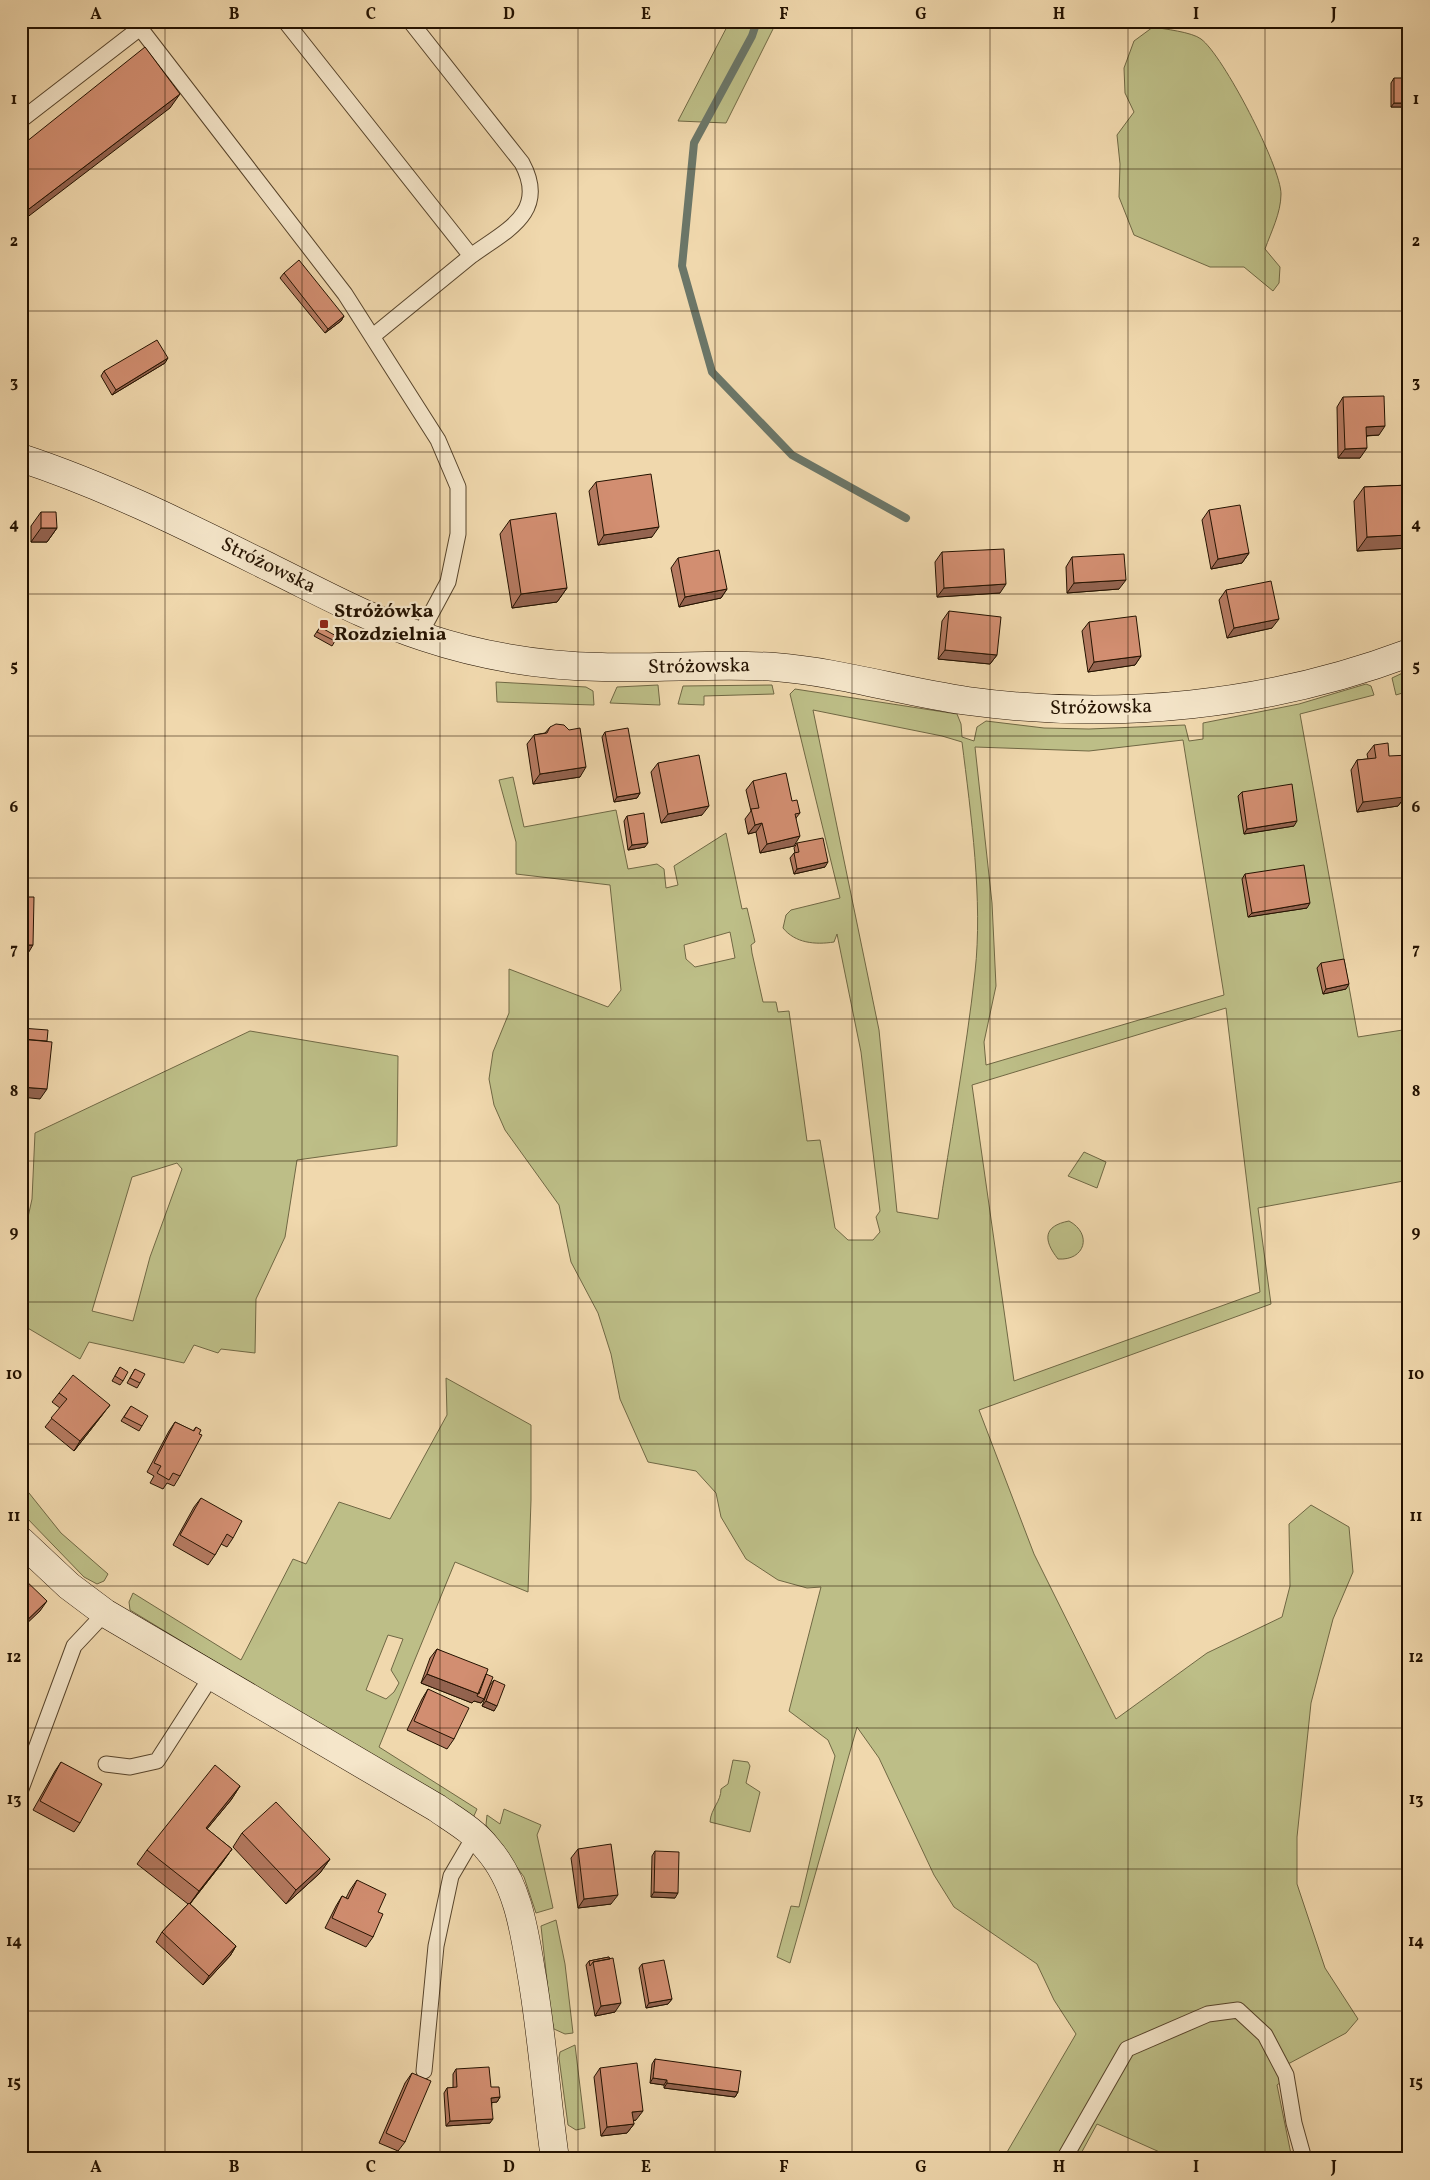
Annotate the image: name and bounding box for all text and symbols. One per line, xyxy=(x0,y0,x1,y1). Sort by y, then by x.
text: A xyxy=(90,4,102,26)
text: B xyxy=(229,4,240,26)
text: C xyxy=(366,4,376,26)
text: D xyxy=(503,4,515,26)
text: E xyxy=(641,4,651,26)
text: F xyxy=(779,4,789,26)
text: G xyxy=(915,4,927,26)
text: H xyxy=(1053,4,1065,26)
text: I xyxy=(1193,4,1199,26)
text: J xyxy=(1330,4,1337,26)
text: 1 xyxy=(11,89,17,111)
text: 1 xyxy=(1413,89,1419,111)
text: 2 xyxy=(10,231,18,253)
text: 2 xyxy=(1412,231,1420,253)
text: 3 xyxy=(10,372,18,394)
text: 3 xyxy=(1412,372,1420,394)
text: 4 xyxy=(9,514,19,536)
text: 4 xyxy=(1411,514,1421,536)
street label: Stróżowska xyxy=(216,531,320,601)
place label: Stróżówka Rozdzielnia xyxy=(334,598,447,649)
marker: Stróżówka Rozdzielnia xyxy=(318,618,330,630)
street label: Stróżowska xyxy=(648,652,750,682)
text: 5 xyxy=(10,656,18,678)
text: 5 xyxy=(1412,656,1420,678)
street label: Stróżowska xyxy=(1050,693,1152,723)
text: 6 xyxy=(10,797,19,819)
text: 6 xyxy=(1412,797,1421,819)
text: 7 xyxy=(10,939,18,961)
text: 7 xyxy=(1412,939,1420,961)
text: 8 xyxy=(10,1081,18,1103)
text: 8 xyxy=(1412,1081,1420,1103)
text: 9 xyxy=(10,1222,19,1244)
text: 9 xyxy=(1412,1222,1421,1244)
text: 10 xyxy=(6,1364,22,1386)
text: 10 xyxy=(1408,1364,1424,1386)
text: 11 xyxy=(8,1506,20,1528)
text: 11 xyxy=(1410,1506,1422,1528)
text: 12 xyxy=(7,1647,21,1669)
text: 12 xyxy=(1409,1647,1423,1669)
text: 13 xyxy=(7,1789,21,1811)
text: 13 xyxy=(1409,1789,1423,1811)
text: 14 xyxy=(6,1931,22,1953)
text: 14 xyxy=(1408,1931,1424,1953)
text: 15 xyxy=(7,2072,21,2094)
text: 15 xyxy=(1409,2072,1423,2094)
text: A xyxy=(90,2157,102,2179)
text: B xyxy=(229,2157,240,2179)
text: C xyxy=(366,2157,376,2179)
text: D xyxy=(503,2157,515,2179)
text: E xyxy=(641,2157,651,2179)
text: F xyxy=(779,2157,789,2179)
text: G xyxy=(915,2157,927,2179)
text: H xyxy=(1053,2157,1065,2179)
text: I xyxy=(1193,2157,1199,2179)
text: J xyxy=(1330,2157,1337,2179)

